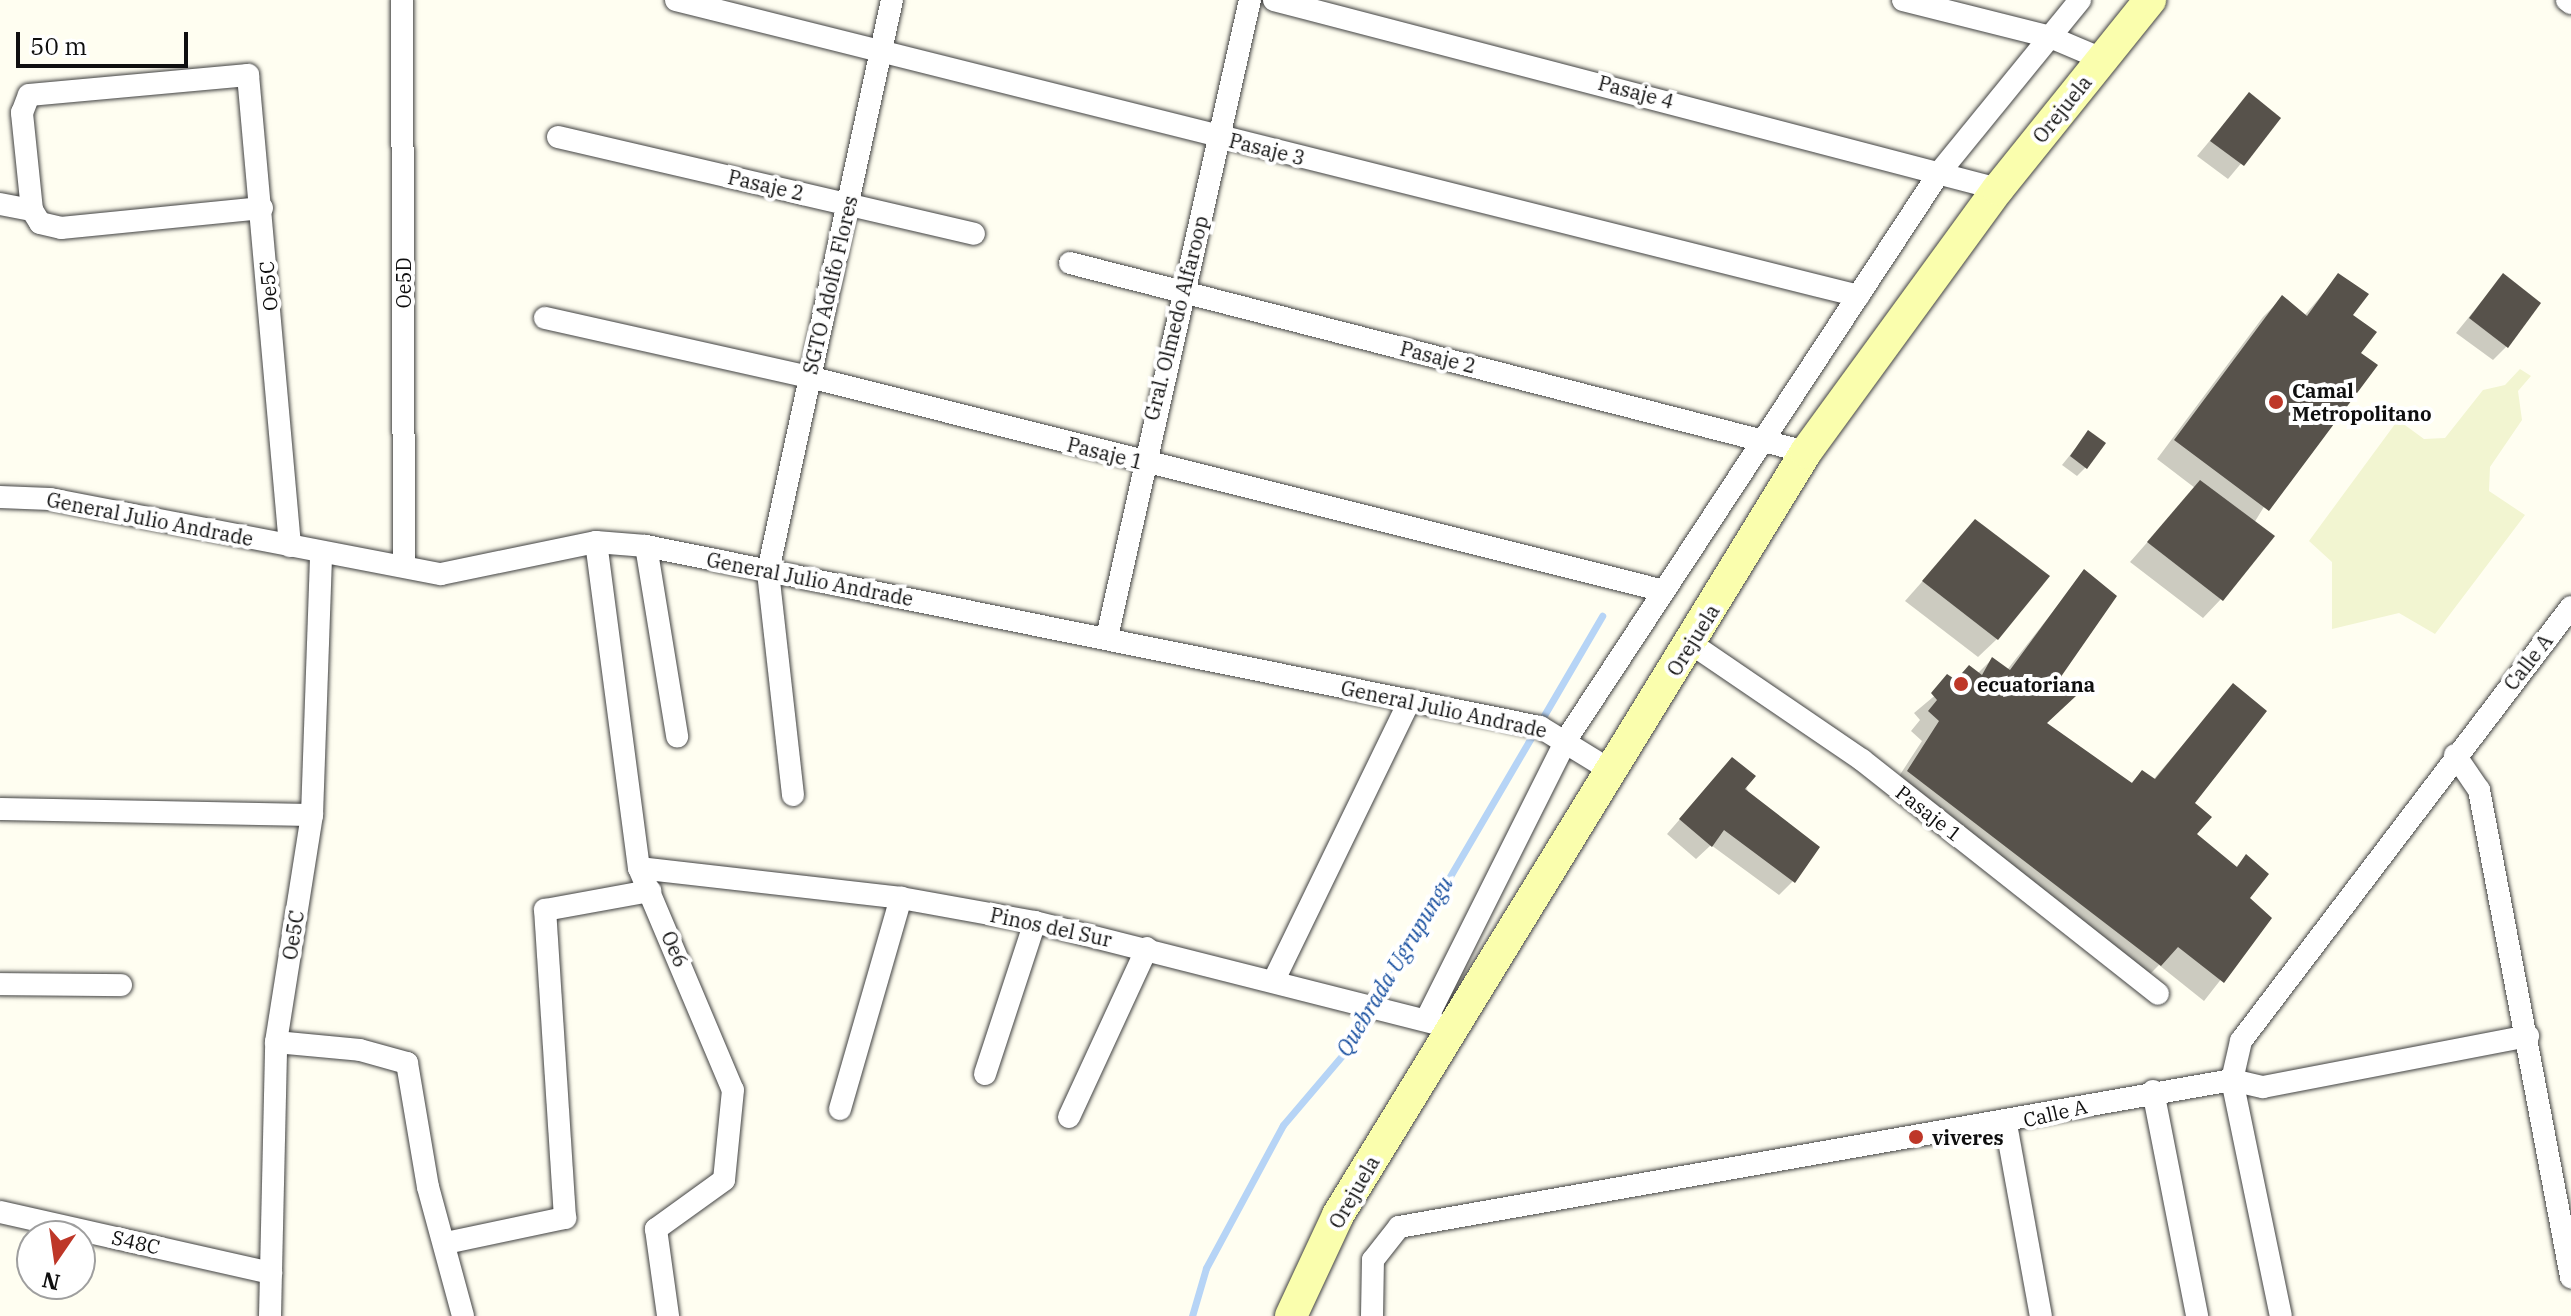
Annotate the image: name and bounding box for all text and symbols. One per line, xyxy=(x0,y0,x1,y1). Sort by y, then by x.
scale bar xyxy=(20,16,192,66)
text: 50 m xyxy=(30,30,87,62)
street label: Pasaje 4 xyxy=(1596,70,1676,114)
street label: Orejuela xyxy=(2028,70,2096,148)
street label: Pasaje 3 xyxy=(1227,128,1307,170)
street label: Pasaje 2 xyxy=(726,165,806,205)
street label: SGTO Adolfo Flores xyxy=(798,193,862,377)
street label: Gral. Olmedo Alfaroop xyxy=(1139,213,1213,423)
street label: Oe5D xyxy=(391,257,415,309)
street label: Oe5C xyxy=(254,260,282,312)
street label: Pasaje 2 xyxy=(1398,336,1478,378)
place label: Camal Metropolitano xyxy=(2292,378,2432,425)
marker: Camal Metropolitano xyxy=(2267,393,2285,411)
street label: Pasaje 1 xyxy=(1065,432,1145,474)
street label: General Julio Andrade xyxy=(45,487,255,551)
street label: General Julio Andrade xyxy=(705,547,915,611)
street label: Orejuela xyxy=(1662,600,1724,680)
street label: Calle A xyxy=(2499,629,2557,695)
place label: ecuatoriana xyxy=(1977,672,2095,696)
street label: General Julio Andrade xyxy=(1339,675,1549,743)
marker: ecuatoriana xyxy=(1952,675,1970,693)
street label: Pasaje 1 xyxy=(1891,780,1967,846)
water label: Quebrada Ugrupungu xyxy=(1330,871,1458,1061)
street label: Pinos del Sur xyxy=(988,902,1114,952)
street label: Oe5C xyxy=(277,908,309,962)
street label: Oe6 xyxy=(657,927,693,971)
street label: Calle A xyxy=(2021,1094,2089,1132)
place label: viveres xyxy=(1932,1125,2004,1149)
marker: viveres xyxy=(1907,1128,1925,1146)
street label: Orejuela xyxy=(1324,1151,1384,1233)
north arrow xyxy=(16,1220,96,1300)
street label: S48C xyxy=(110,1225,162,1259)
text: N xyxy=(39,1266,63,1298)

